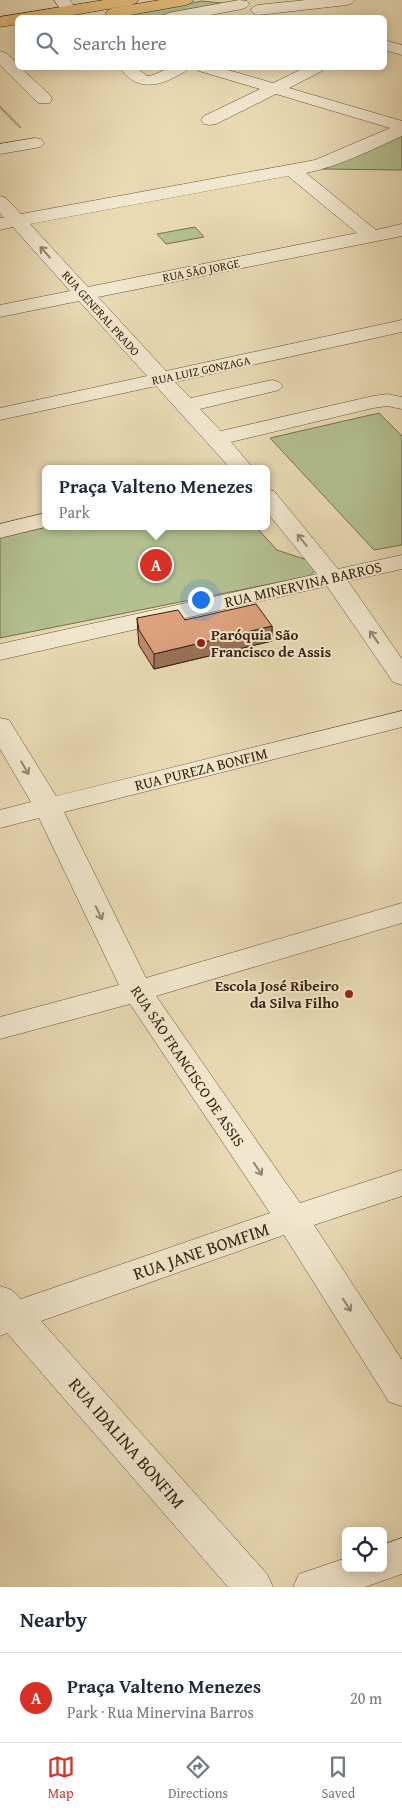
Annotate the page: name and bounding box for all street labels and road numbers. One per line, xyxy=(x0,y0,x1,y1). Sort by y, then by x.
street label: RUA SÃO JORGE xyxy=(161,254,241,286)
street label: RUA GENERAL PRADO xyxy=(58,267,144,359)
street label: RUA LUIZ GONZAGA xyxy=(150,351,253,389)
street label: RUA MINERVINA BARROS xyxy=(222,556,384,612)
street label: RUA PUREZA BONFIM xyxy=(132,742,270,796)
street label: RUA SÃO FRANCISCO DE ASSIS xyxy=(126,981,250,1151)
street label: RUA JANE BOMFIM xyxy=(129,1215,273,1287)
street label: RUA IDALINA BONFIM xyxy=(62,1371,192,1515)

